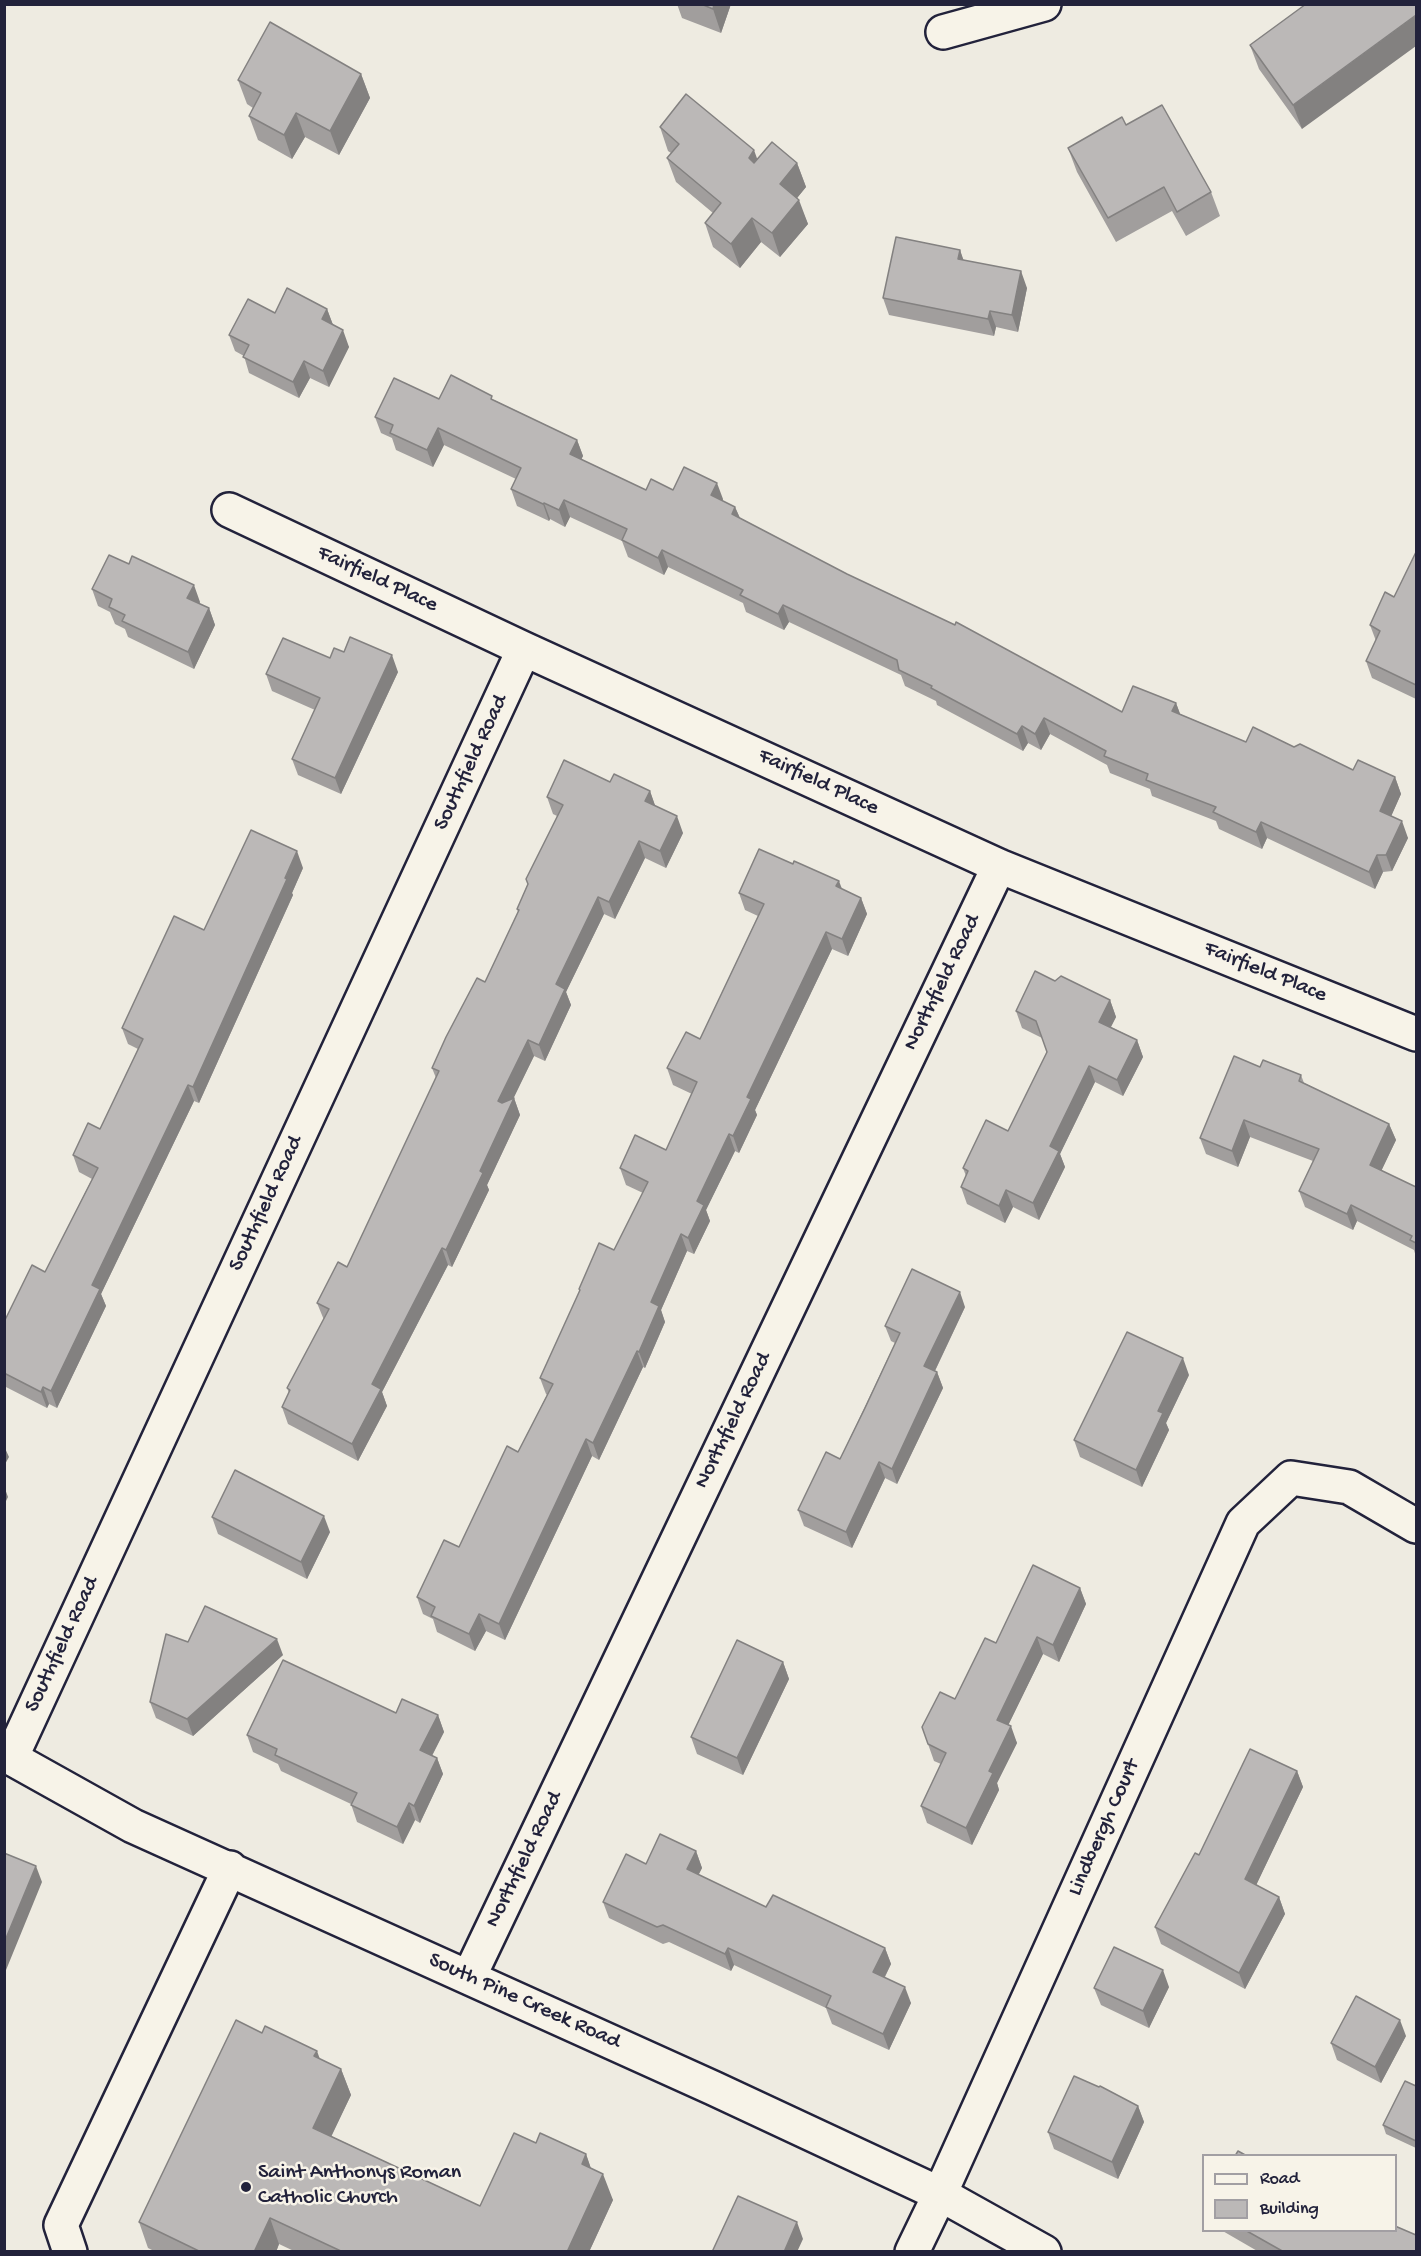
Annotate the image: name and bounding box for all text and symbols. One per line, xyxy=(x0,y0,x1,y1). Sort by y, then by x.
street label: Fairfield Place xyxy=(313,541,441,619)
street label: Southfield Road xyxy=(429,691,515,835)
street label: Fairfield Place xyxy=(754,744,882,822)
street label: Northfield Road xyxy=(899,911,987,1055)
street label: Fairfield Place xyxy=(1200,936,1330,1010)
street label: Southfield Road xyxy=(224,1132,310,1276)
street label: Northfield Road xyxy=(690,1349,778,1493)
street label: Southfield Road xyxy=(20,1573,106,1717)
street label: Lindbergh Court xyxy=(1063,1756,1147,1900)
street label: Northfield Road xyxy=(481,1788,569,1932)
street label: South Pine Creek Road xyxy=(424,1948,624,2056)
legend xyxy=(1202,2154,1397,2232)
place label: Saint Anthonys Roman Catholic Church xyxy=(258,2161,461,2212)
text: Road xyxy=(1260,2169,1299,2190)
marker: Saint Anthonys Roman Catholic Church xyxy=(239,2180,253,2194)
text: Building xyxy=(1260,2199,1319,2220)

